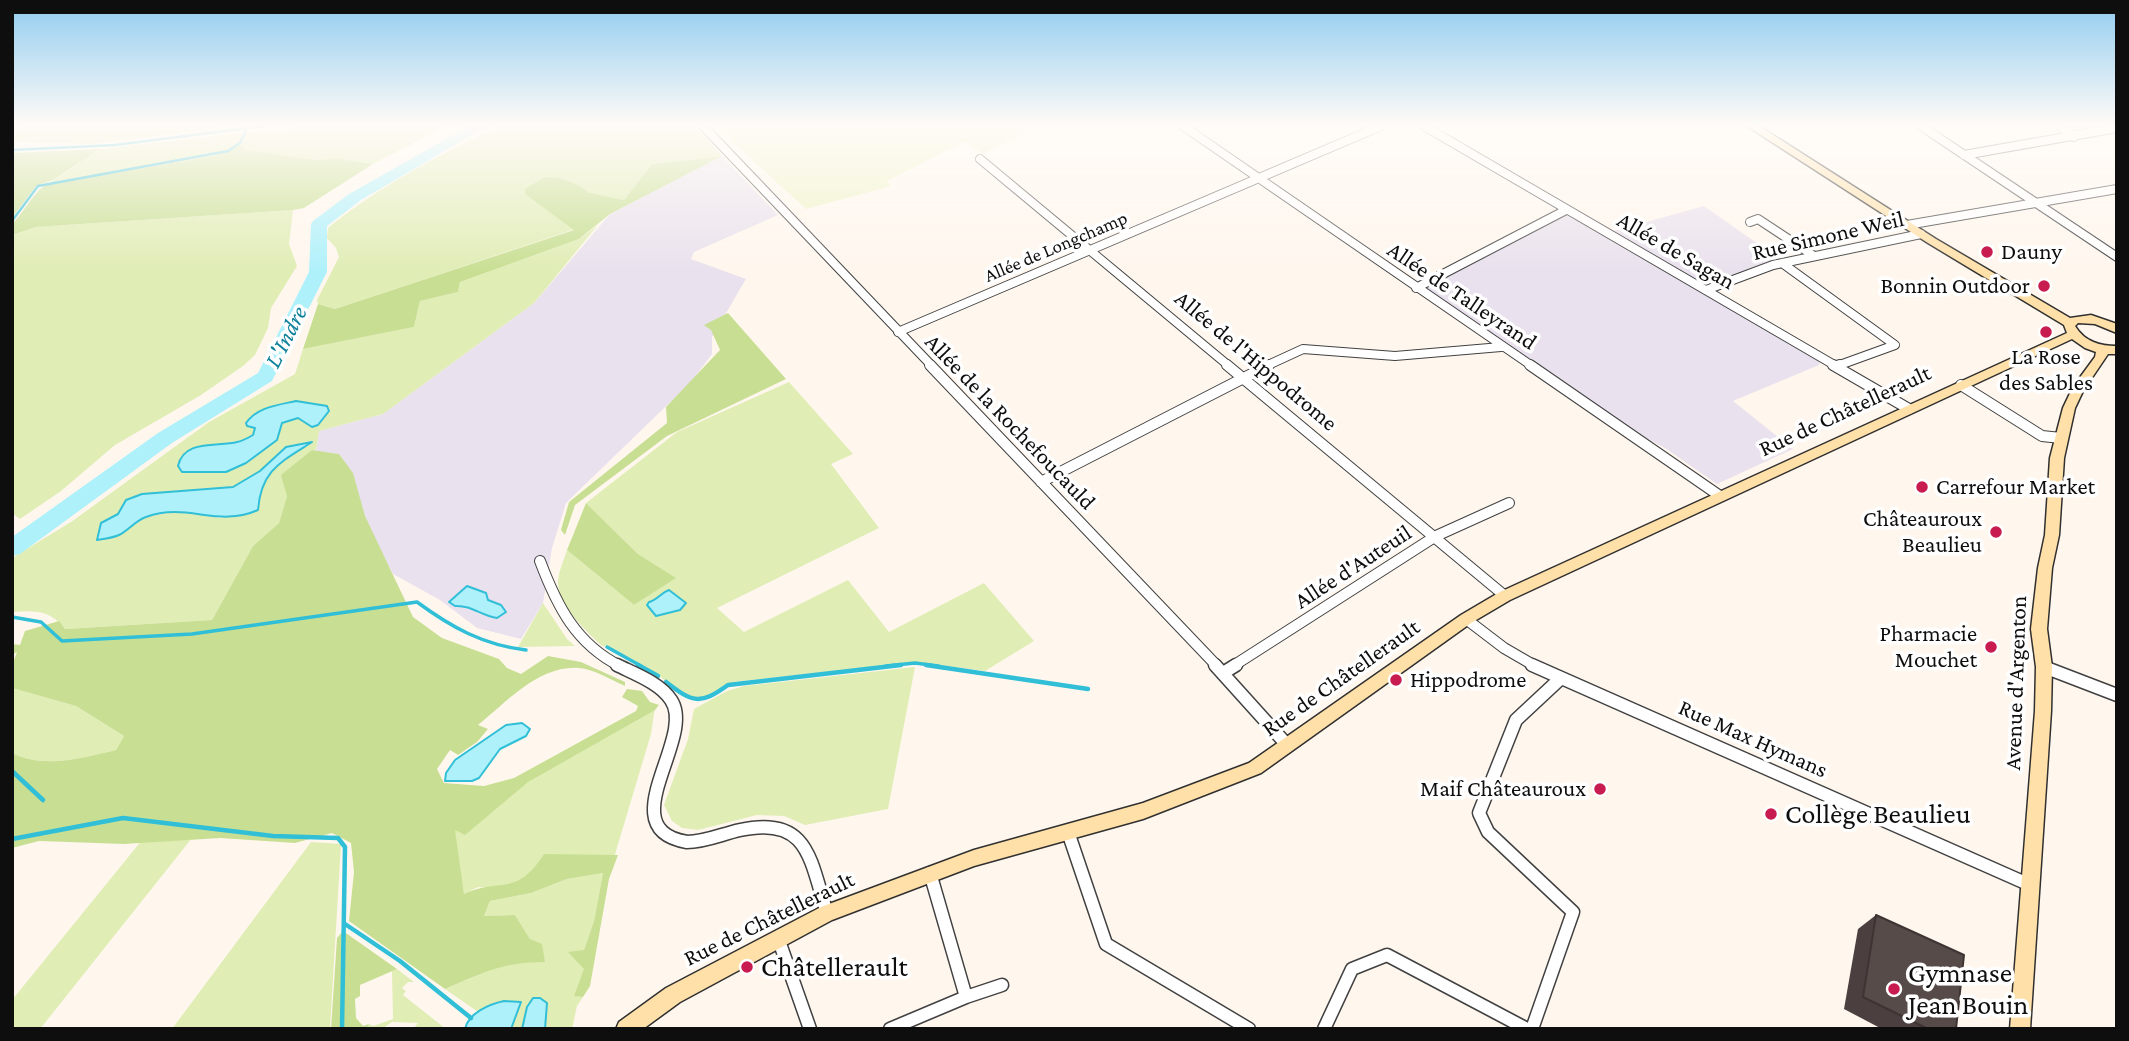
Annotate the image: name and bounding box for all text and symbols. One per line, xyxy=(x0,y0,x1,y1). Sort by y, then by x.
street label: Rue Simone Weil xyxy=(1749,205,1907,267)
street label: Allée de Sagan xyxy=(1612,206,1740,296)
street label: Allée de Longchamp xyxy=(981,207,1131,287)
street label: Allée de Talleyrand xyxy=(1382,236,1542,356)
place label: Dauny xyxy=(2001,238,2062,266)
marker: Dauny xyxy=(1979,244,1995,260)
place label: Bonnin Outdoor xyxy=(1880,272,2030,300)
marker: Bonnin Outdoor xyxy=(2036,278,2052,294)
street label: Allée de l'Hippodrome xyxy=(1169,285,1343,437)
water label: L'Indre xyxy=(258,301,314,373)
marker: La Rose des Sables xyxy=(2038,324,2054,340)
street label: Allée de la Rochefoucauld xyxy=(919,328,1101,516)
place label: La Rose des Sables xyxy=(1999,343,2093,397)
street label: Rue de Châtellerault xyxy=(1755,359,1935,463)
place label: Carrefour Market xyxy=(1936,473,2095,501)
marker: Carrefour Market xyxy=(1914,479,1930,495)
place label: Châteauroux Beaulieu xyxy=(1863,505,1982,559)
street label: Allée d'Auteuil xyxy=(1289,519,1417,615)
marker: Châteauroux Beaulieu xyxy=(1988,524,2004,540)
street label: Avenue d'Argenton xyxy=(1999,595,2033,771)
street label: Rue de Châtellerault xyxy=(1257,613,1425,743)
place label: Pharmacie Mouchet xyxy=(1879,620,1977,674)
marker: Pharmacie Mouchet xyxy=(1983,639,1999,655)
place label: Hippodrome xyxy=(1410,666,1526,694)
marker: Hippodrome xyxy=(1388,672,1404,688)
street label: Rue Max Hymans xyxy=(1674,694,1832,784)
place label: Maif Châteauroux xyxy=(1420,775,1586,803)
marker: Maif Châteauroux xyxy=(1592,781,1608,797)
place label: Collège Beaulieu xyxy=(1785,797,1970,831)
marker: Collège Beaulieu xyxy=(1763,806,1779,822)
street label: Rue de Châtellerault xyxy=(679,866,859,972)
place label: Châtellerault xyxy=(761,950,908,984)
place label: Gymnase Jean Bouin xyxy=(1908,956,2028,1022)
marker: Châtellerault xyxy=(739,959,755,975)
marker: Gymnase Jean Bouin xyxy=(1886,981,1902,997)

